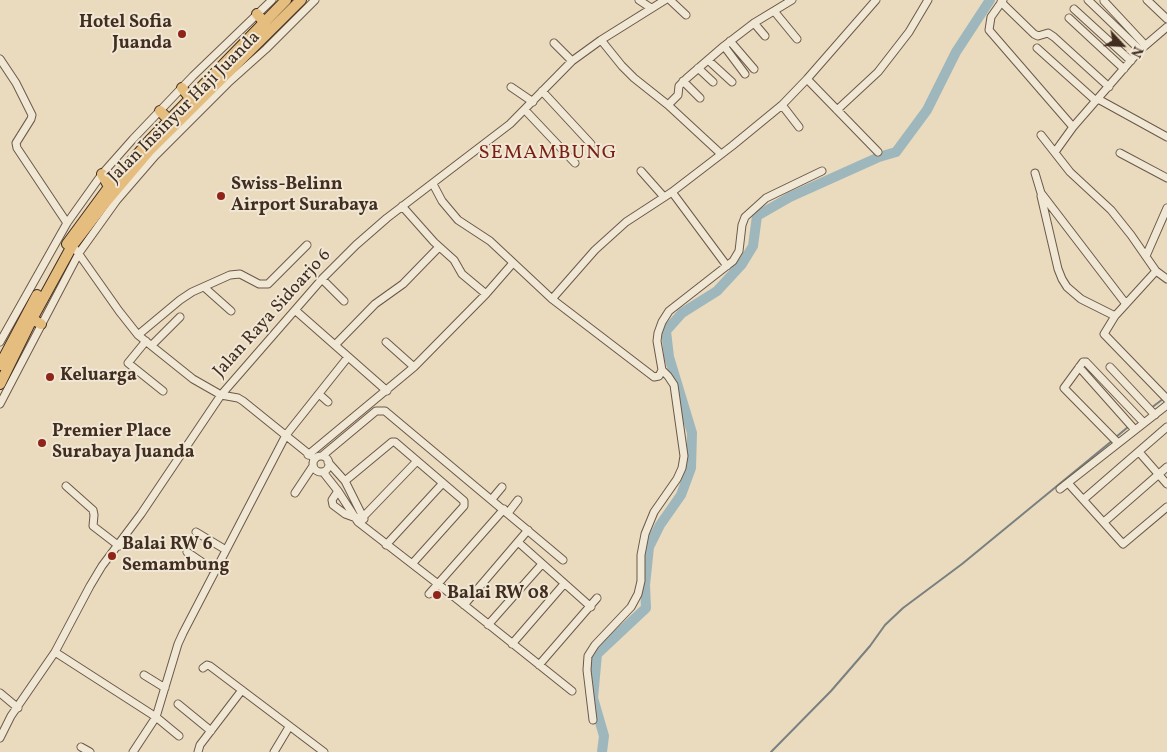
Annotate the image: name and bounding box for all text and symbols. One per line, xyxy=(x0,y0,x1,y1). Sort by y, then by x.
place label: Hotel Sofia Juanda xyxy=(79,13,172,56)
north arrow xyxy=(1097,20,1147,70)
street label: Jalan Insinyur Haji Juanda xyxy=(104,27,266,189)
marker: Hotel Sofia Juanda xyxy=(176,28,188,40)
text: N xyxy=(1125,43,1147,60)
district label: SEMAMBUNG xyxy=(477,142,619,166)
place label: Swiss-Belinn Airport Surabaya xyxy=(231,175,378,218)
marker: Swiss-Belinn Airport Surabaya xyxy=(215,190,227,202)
street label: Jalan Raya Sidoarjo 6 xyxy=(210,245,336,383)
place label: Keluarga xyxy=(60,366,137,388)
marker: Keluarga xyxy=(44,371,56,383)
place label: Premier Place Surabaya Juanda xyxy=(52,422,195,464)
marker: Premier Place Surabaya Juanda xyxy=(36,437,48,449)
place label: Balai RW 6 Semambung xyxy=(122,535,229,578)
marker: Balai RW 6 Semambung xyxy=(106,550,118,562)
place label: Balai RW 08 xyxy=(447,584,549,606)
marker: Balai RW 08 xyxy=(431,589,443,601)

